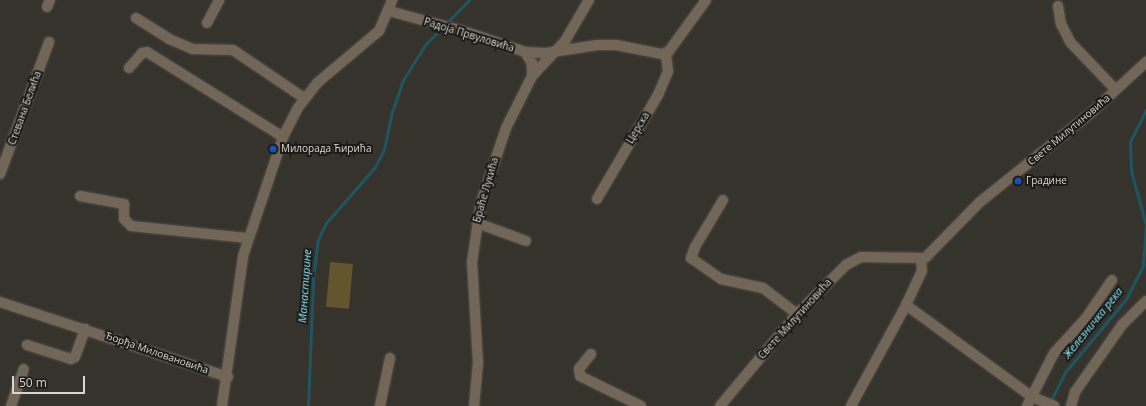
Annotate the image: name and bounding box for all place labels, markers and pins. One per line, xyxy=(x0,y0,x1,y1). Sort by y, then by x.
place label: Милорада Ћирића xyxy=(281,143,372,155)
marker: Милорада Ћирића xyxy=(268,144,278,154)
place label: Градине xyxy=(1026,175,1067,187)
marker: Градине xyxy=(1013,176,1023,186)

